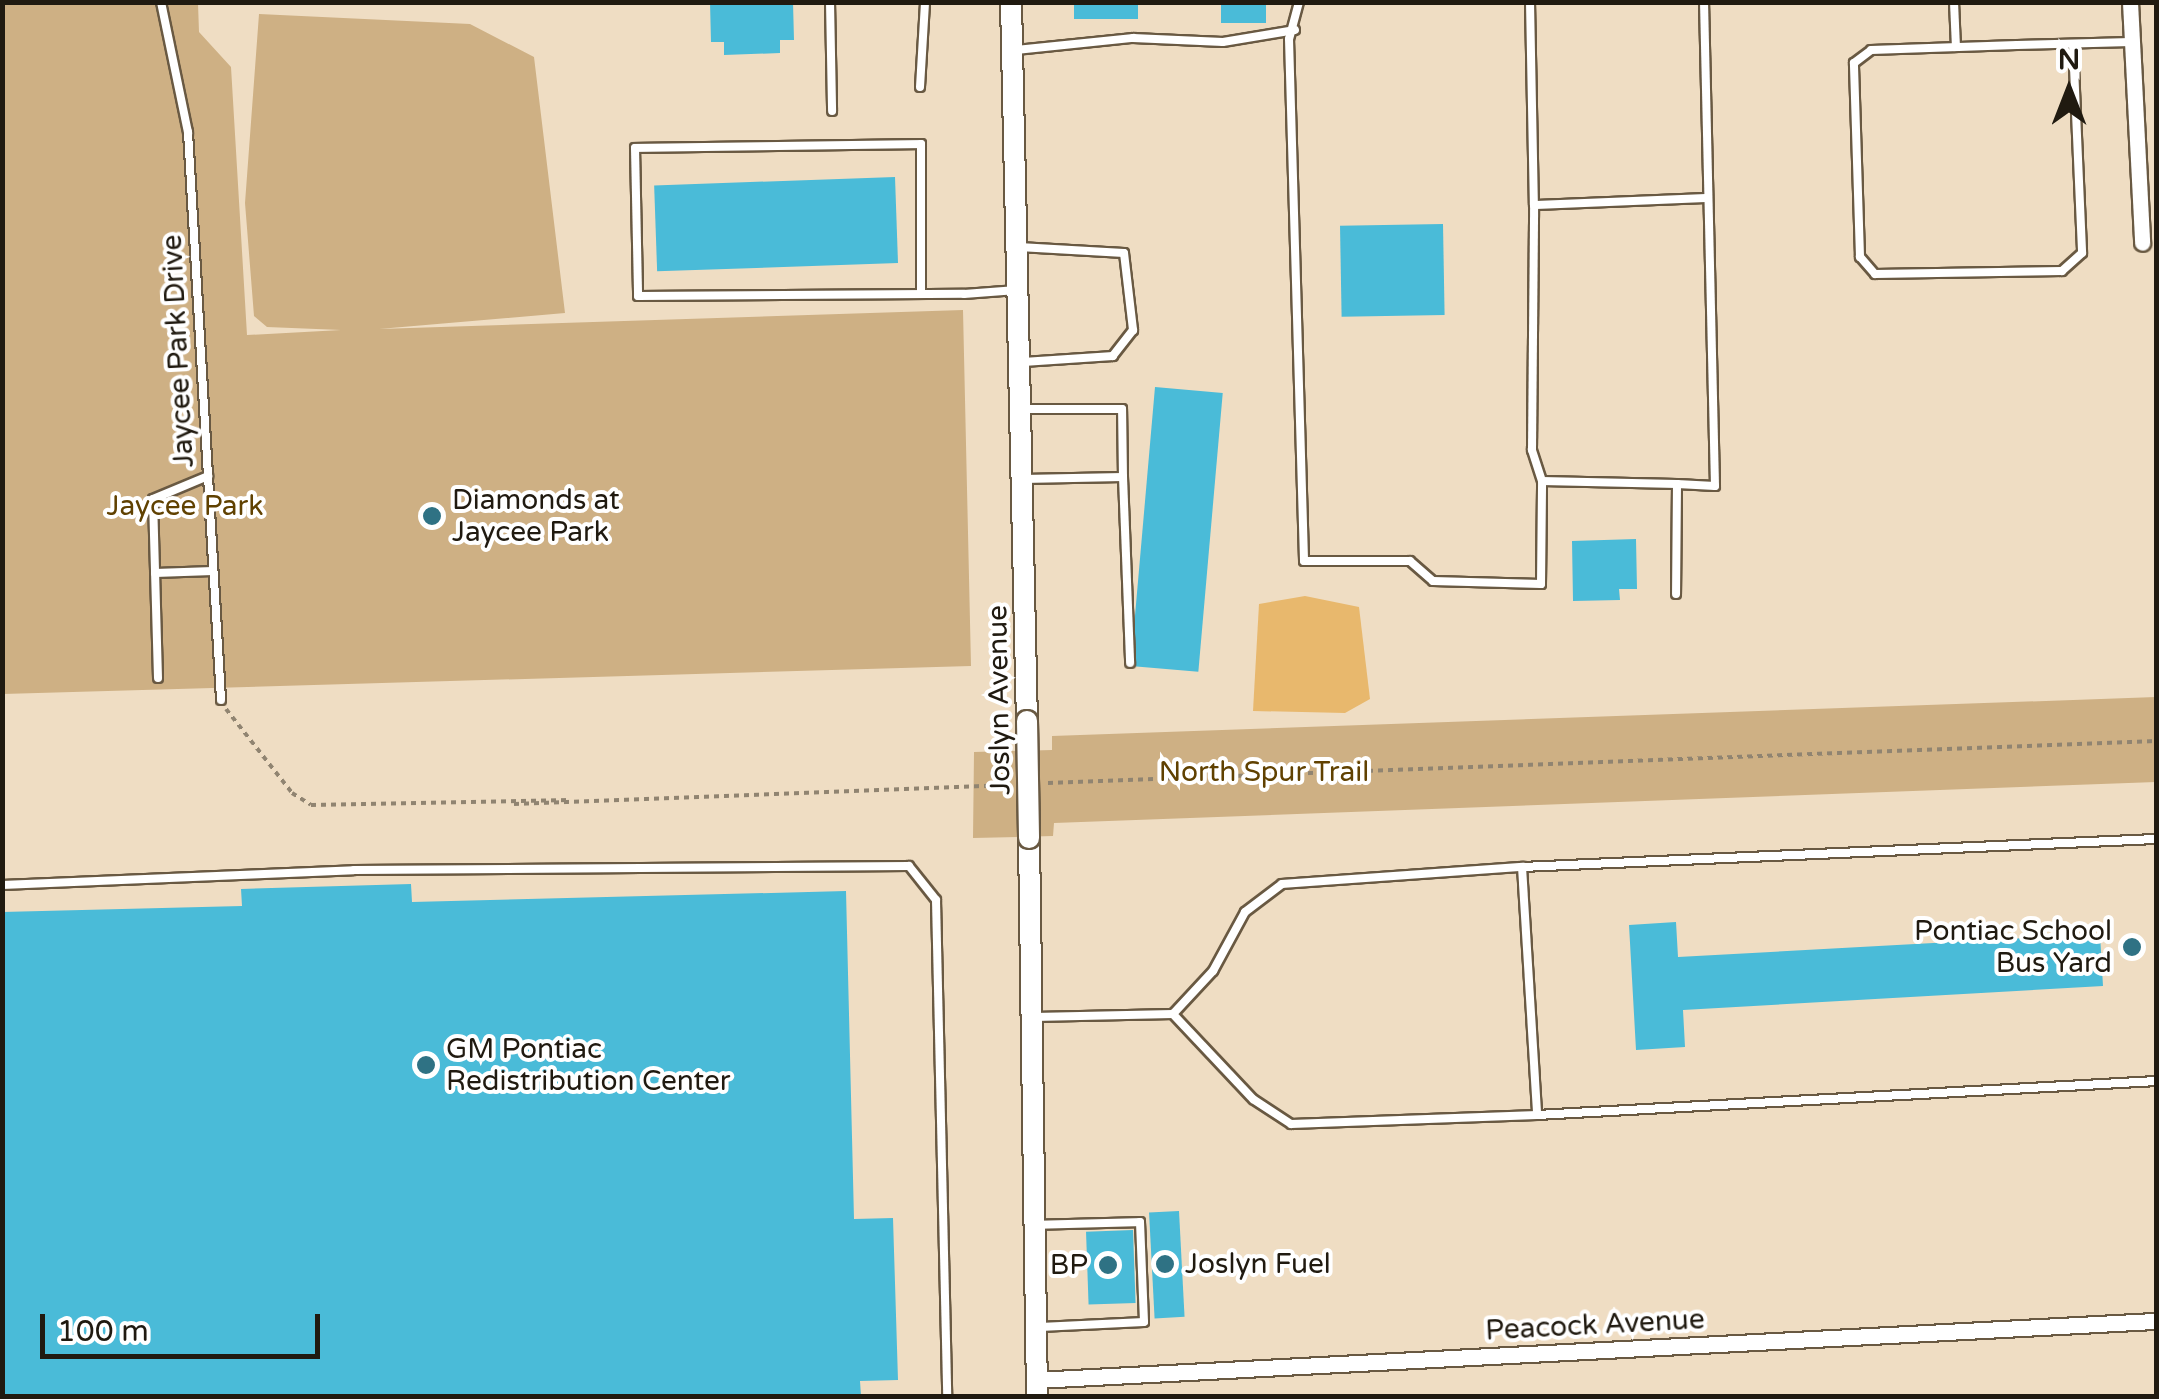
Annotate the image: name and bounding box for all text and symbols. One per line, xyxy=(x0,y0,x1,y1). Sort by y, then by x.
north arrow xyxy=(2019,40,2119,140)
text: N xyxy=(2058,43,2080,77)
street label: Jaycee Park Drive xyxy=(155,234,201,468)
place label: Diamonds at Jaycee Park xyxy=(452,483,620,549)
park label: Jaycee Park xyxy=(107,489,263,523)
marker: Diamonds at Jaycee Park xyxy=(421,505,443,527)
street label: Joslyn Avenue xyxy=(981,605,1017,795)
park label: North Spur Trail xyxy=(1159,755,1369,789)
place label: Pontiac School Bus Yard xyxy=(1914,914,2112,980)
marker: Pontiac School Bus Yard xyxy=(2121,936,2143,958)
place label: GM Pontiac Redistribution Center xyxy=(446,1032,731,1098)
marker: GM Pontiac Redistribution Center xyxy=(415,1054,437,1076)
place label: Joslyn Fuel xyxy=(1185,1247,1331,1281)
place label: BP xyxy=(1050,1248,1088,1282)
marker: Joslyn Fuel xyxy=(1154,1253,1176,1275)
marker: BP xyxy=(1097,1254,1119,1276)
scale bar xyxy=(45,1294,325,1356)
street label: Peacock Avenue xyxy=(1485,1302,1705,1348)
text: 100 m xyxy=(57,1313,149,1350)

